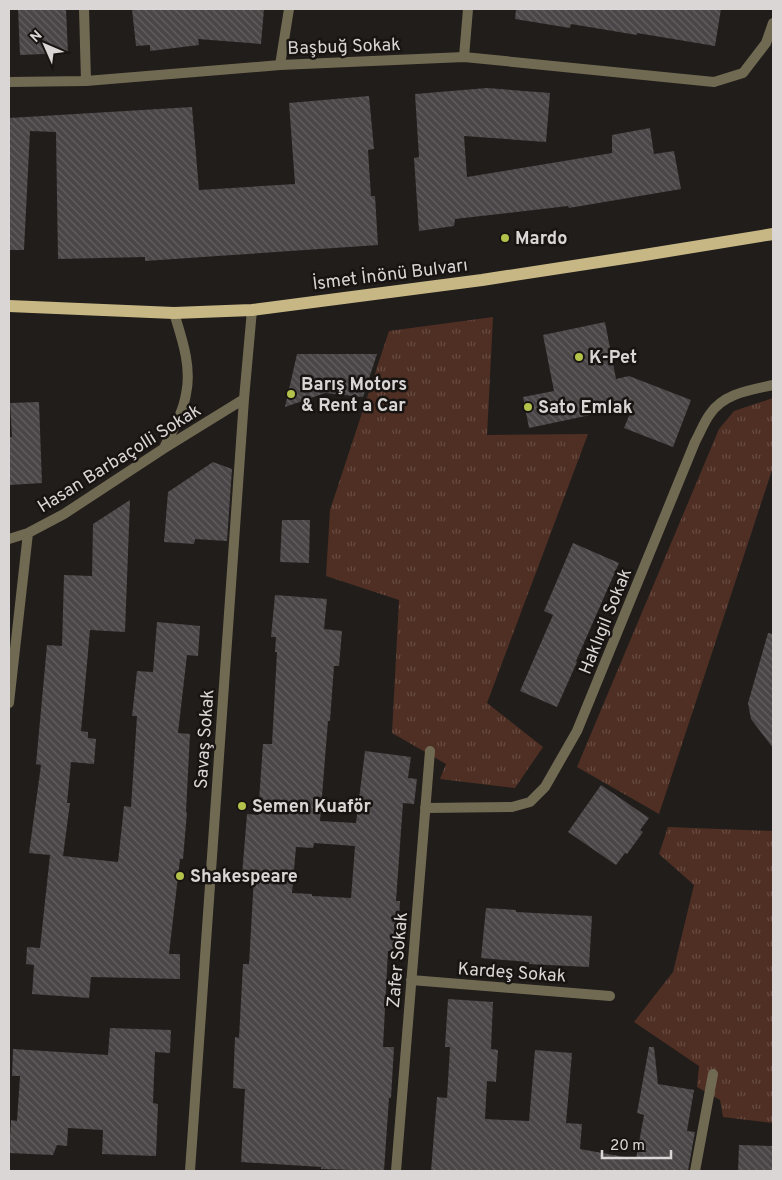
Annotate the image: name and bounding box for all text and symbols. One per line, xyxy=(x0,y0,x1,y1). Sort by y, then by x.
north arrow xyxy=(20,20,70,70)
text: N xyxy=(27,27,46,46)
street label: Başbuğ Sokak xyxy=(287,34,401,61)
place label: Mardo xyxy=(515,228,567,251)
marker: Mardo xyxy=(499,232,511,244)
street label: İsmet İnönü Bulvarı xyxy=(311,253,469,296)
place label: K-Pet xyxy=(589,347,637,370)
marker: K-Pet xyxy=(573,351,585,363)
place label: Barış Motors & Rent a Car xyxy=(301,374,407,418)
marker: Barış Motors & Rent a Car xyxy=(285,388,297,400)
place label: Sato Emlak xyxy=(538,397,633,420)
street label: Hasan Barbaçolli Sokak xyxy=(34,400,206,519)
marker: Sato Emlak xyxy=(522,401,534,413)
street label: Haklıgil Sokak xyxy=(575,565,638,678)
street label: Savaş Sokak xyxy=(191,688,220,790)
place label: Semen Kuaför xyxy=(252,796,371,819)
marker: Semen Kuaför xyxy=(236,800,248,812)
place label: Shakespeare xyxy=(190,866,298,889)
marker: Shakespeare xyxy=(174,870,186,882)
street label: Zafer Sokak xyxy=(383,911,414,1009)
street label: Kardeş Sokak xyxy=(457,958,567,989)
scale bar xyxy=(602,1128,671,1160)
text: 20 m xyxy=(610,1137,645,1156)

